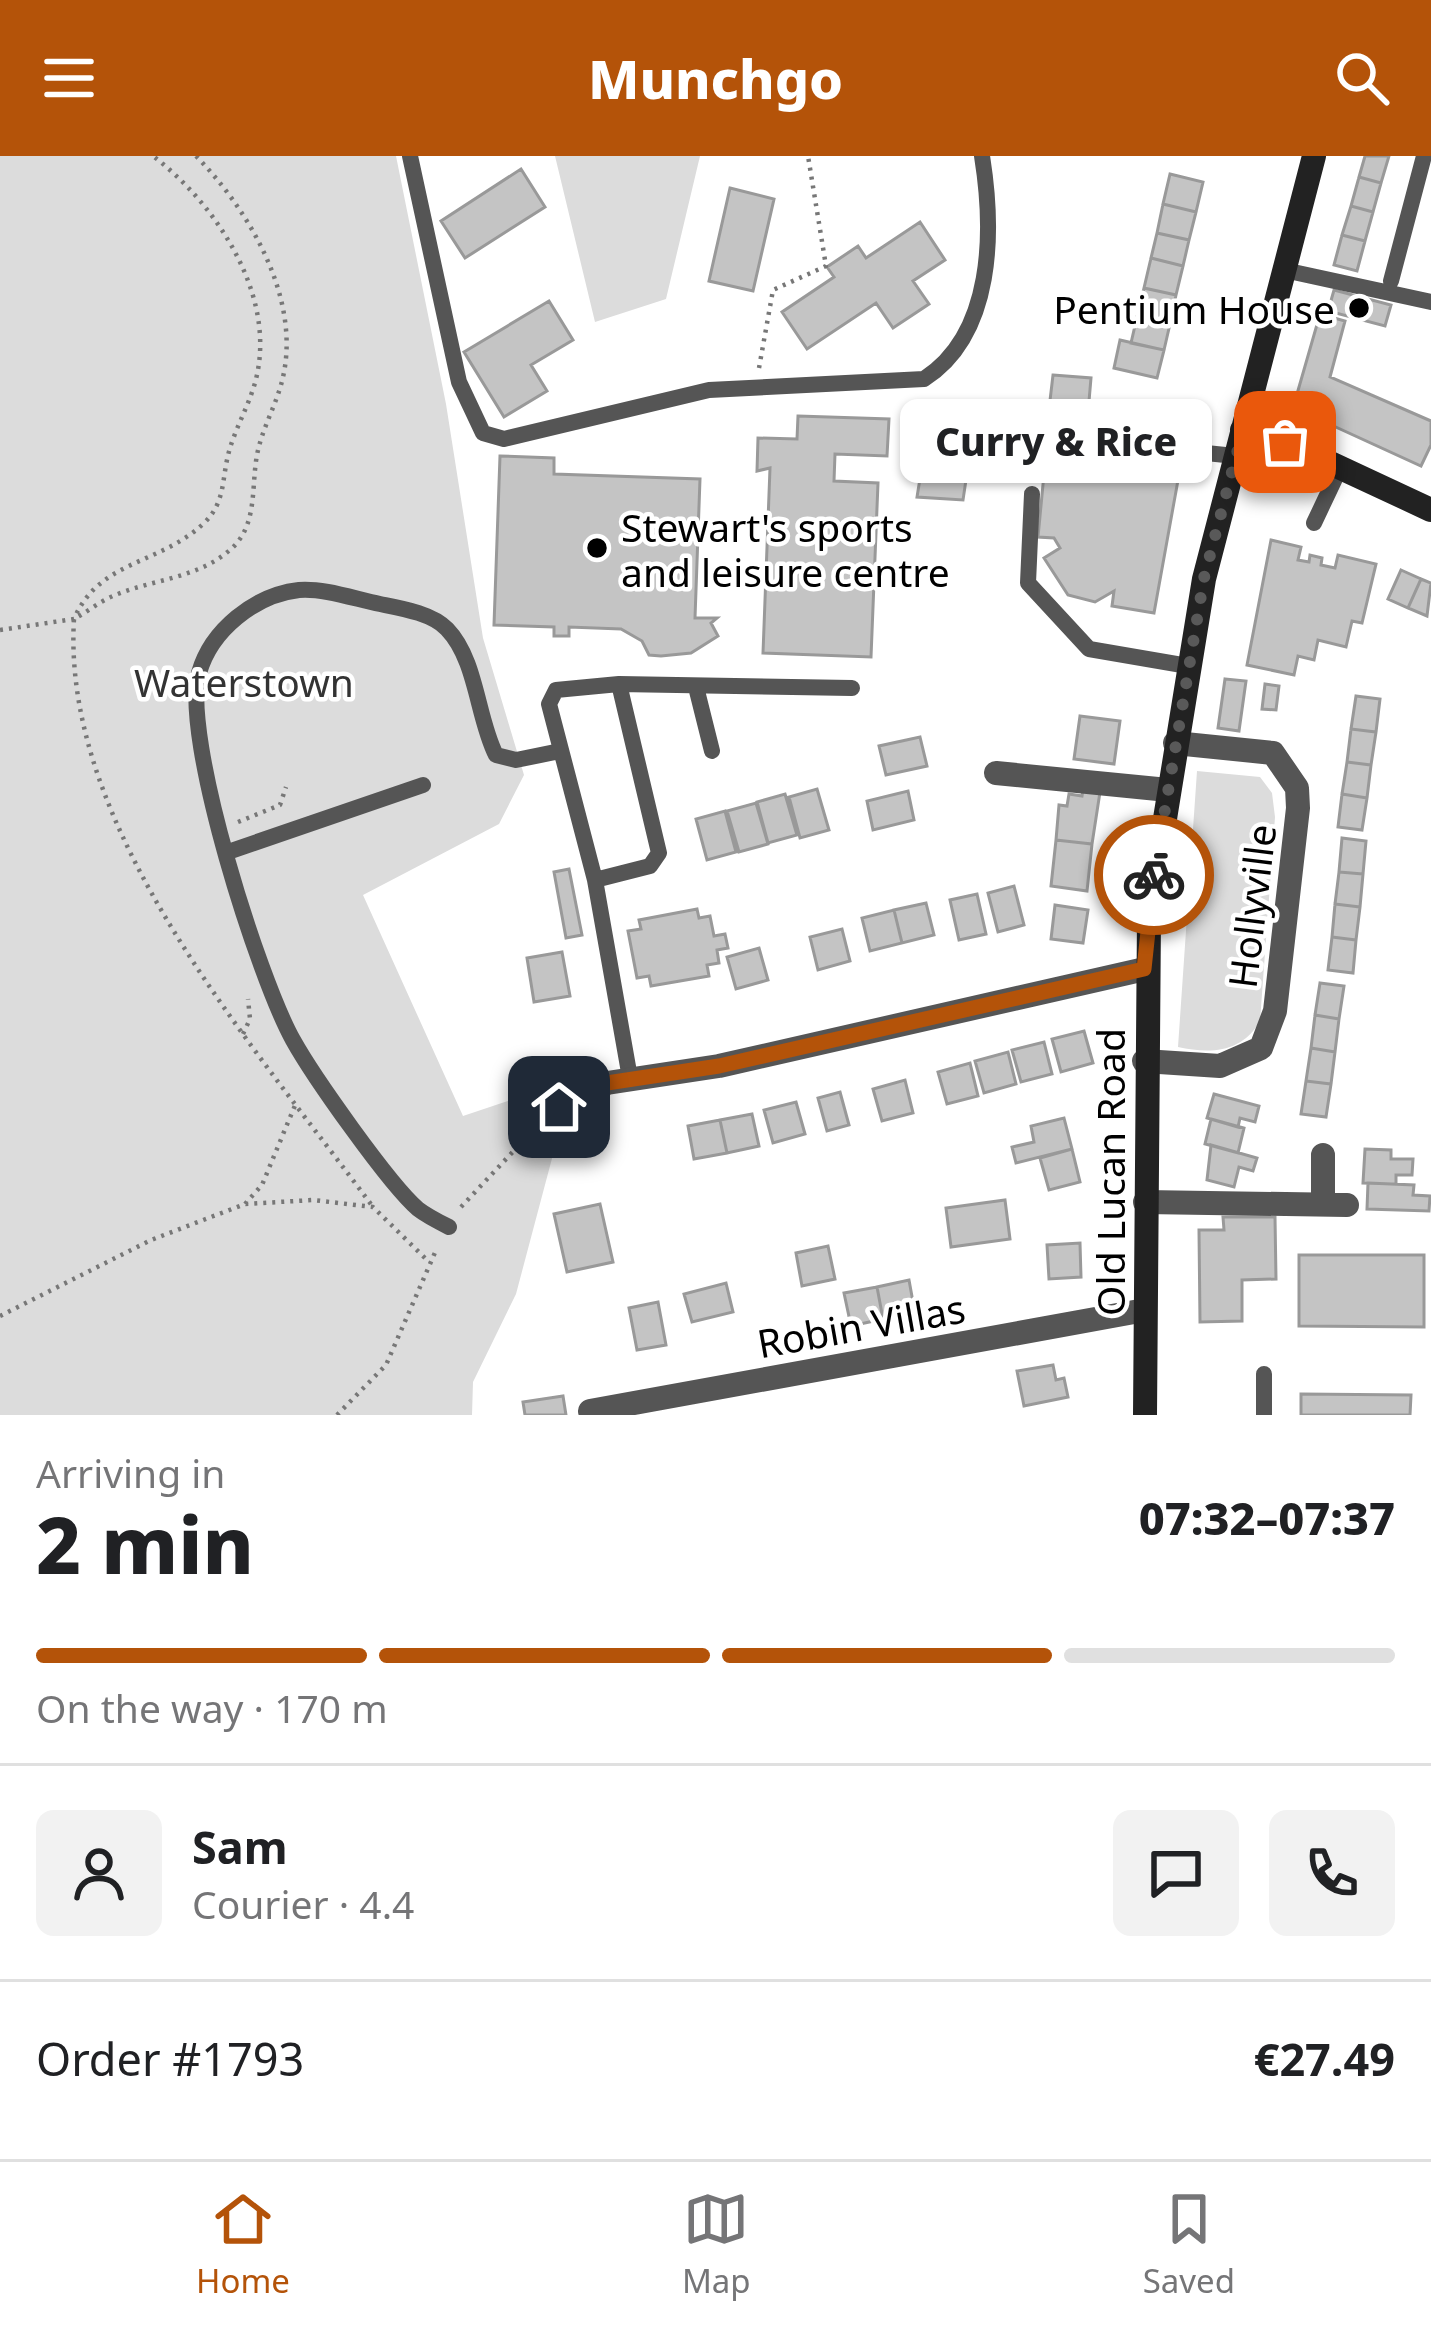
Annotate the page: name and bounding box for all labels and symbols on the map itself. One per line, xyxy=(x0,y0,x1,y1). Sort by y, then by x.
place label: Pentium House xyxy=(1053,282,1335,335)
marker: Pentium House xyxy=(1346,295,1372,321)
pin xyxy=(1234,391,1336,493)
callout: Curry & Rice xyxy=(901,400,1213,484)
place label: Stewart's sports and leisure centre xyxy=(621,500,950,598)
marker: Stewart's sports and leisure centre xyxy=(584,535,610,561)
park label: Waterstown xyxy=(134,655,354,708)
courier xyxy=(1094,815,1214,935)
street label: Hollyville xyxy=(1215,821,1287,991)
street label: Old Lucan Road xyxy=(1083,1028,1136,1316)
pin xyxy=(508,1056,610,1158)
street label: Robin Villas xyxy=(753,1281,969,1369)

